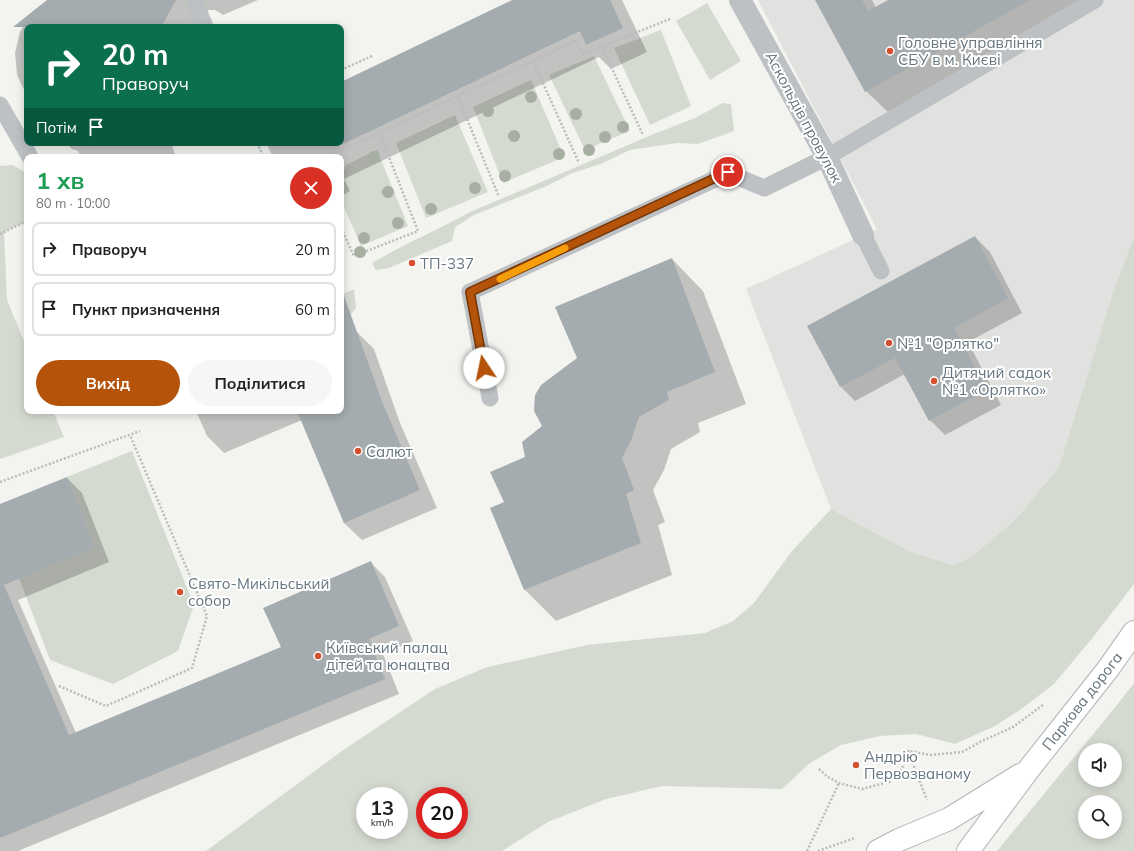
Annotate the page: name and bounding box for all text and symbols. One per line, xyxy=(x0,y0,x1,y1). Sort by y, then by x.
place label: Головне управління СБУ в м. Києві xyxy=(898,33,1043,69)
text: 20 m xyxy=(102,37,168,72)
icon: right xyxy=(36,40,88,92)
marker: Головне управління СБУ в м. Києві xyxy=(885,46,895,56)
street label: Аскольдів провулок xyxy=(761,48,847,187)
text: Праворуч xyxy=(102,72,189,95)
icon: arrive xyxy=(85,116,107,138)
text: Потім xyxy=(36,118,77,137)
pin xyxy=(711,155,745,189)
icon: arrive xyxy=(717,161,739,183)
text: 1 хв xyxy=(36,165,84,195)
button: close xyxy=(290,167,332,209)
text: 80 m · 10:00 xyxy=(36,195,110,211)
icon: right xyxy=(38,238,60,260)
text: Праворуч xyxy=(72,240,147,259)
text: 20 m xyxy=(295,240,330,259)
place label: ТП-337 xyxy=(420,254,474,273)
marker: ТП-337 xyxy=(407,258,417,268)
icon: arrive xyxy=(38,298,60,320)
text: Пункт призначення xyxy=(72,300,220,319)
text: 60 m xyxy=(295,300,330,319)
place label: №1 "Орлятко" xyxy=(897,334,999,353)
marker: №1 "Орлятко" xyxy=(884,338,894,348)
position arrow xyxy=(463,347,505,389)
button: Вихід xyxy=(36,360,180,406)
button: Поділитися xyxy=(188,360,332,406)
place label: Дитячий садок №1 «Орлятко» xyxy=(942,363,1052,399)
marker: Дитячий садок №1 «Орлятко» xyxy=(929,376,939,386)
place label: Салют xyxy=(366,442,413,461)
marker: Салют xyxy=(353,446,363,456)
place label: Свято-Микільський собор xyxy=(188,574,329,610)
marker: Свято-Микільський собор xyxy=(175,587,185,597)
place label: Київський палац дітей та юнацтва xyxy=(326,638,450,674)
street label: Паркова дорога xyxy=(1038,648,1126,754)
marker: Київський палац дітей та юнацтва xyxy=(313,651,323,661)
map controls xyxy=(1078,743,1122,839)
button: sound xyxy=(1078,743,1122,787)
place label: Андрію Первозваному xyxy=(864,747,971,783)
marker: Андрію Первозваному xyxy=(851,760,861,770)
speed limit sign: 20 xyxy=(416,787,468,839)
text: 13 xyxy=(370,795,394,820)
button: search xyxy=(1078,795,1122,839)
text: km/h xyxy=(371,816,393,829)

